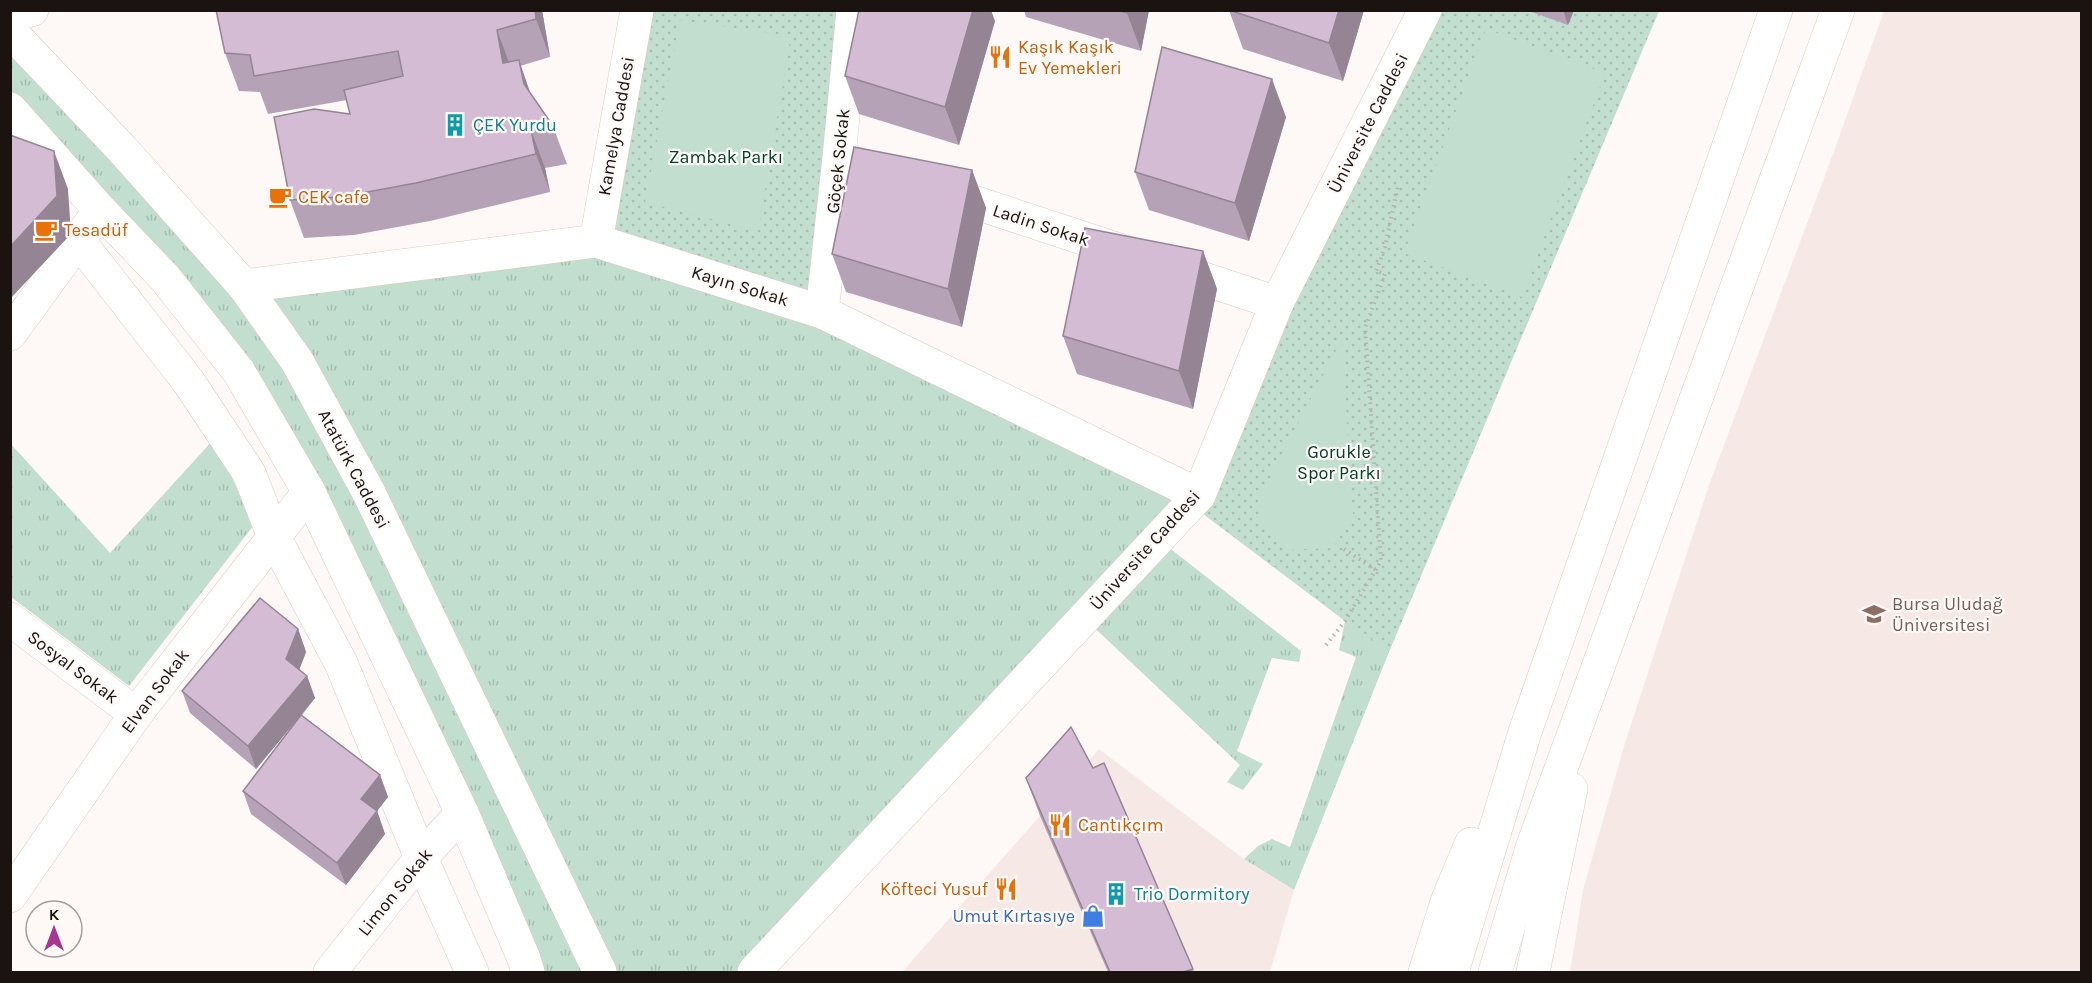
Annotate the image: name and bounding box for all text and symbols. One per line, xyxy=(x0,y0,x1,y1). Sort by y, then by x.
place label: Kaşık Kaşık Ev Yemekleri xyxy=(1018,36,1122,79)
restaurant icon: Kaşık Kaşık Ev Yemekleri xyxy=(987,44,1013,70)
street label: Üniversite Caddesi xyxy=(1323,49,1413,197)
street label: Kamelya Caddesi xyxy=(593,55,639,197)
street label: Göçek Sokak xyxy=(822,107,854,215)
building icon: ÇEK Yurdu xyxy=(442,112,468,138)
place label: ÇEK Yurdu xyxy=(473,114,557,136)
park label: Zambak Parkı xyxy=(669,146,783,168)
cafe icon: CEK cafe xyxy=(267,184,293,210)
place label: CEK cafe xyxy=(298,186,369,208)
street label: Ladin Sokak xyxy=(990,199,1092,251)
cafe icon: Tesadüf xyxy=(33,217,59,243)
place label: Tesadüf xyxy=(64,219,129,241)
street label: Kayın Sokak xyxy=(689,261,791,311)
street label: Atatürk Caddesi xyxy=(313,406,395,532)
park label: Gorukle Spor Parkı xyxy=(1297,441,1381,484)
street label: Üniversite Caddesi xyxy=(1085,485,1205,615)
place label: Bursa Uludağ Üniversitesi xyxy=(1892,593,2003,636)
school or university icon: Bursa Uludağ Üniversitesi xyxy=(1861,601,1887,627)
street label: Sosyal Sokak xyxy=(23,626,123,708)
street label: Elvan Sokak xyxy=(116,644,194,738)
restaurant icon: Cantıkçım xyxy=(1047,812,1073,838)
place label: Cantıkçım xyxy=(1078,814,1164,836)
street label: Limon Sokak xyxy=(353,844,437,940)
restaurant icon: Köfteci Yusuf xyxy=(993,876,1019,902)
place label: Köfteci Yusuf xyxy=(880,878,989,900)
building icon: Trio Dormitory xyxy=(1103,881,1129,907)
place label: Trio Dormitory xyxy=(1134,883,1250,905)
north arrow xyxy=(24,899,84,959)
shop icon: Umut Kırtasıye xyxy=(1080,903,1106,929)
text: K xyxy=(49,905,60,924)
place label: Umut Kırtasıye xyxy=(953,905,1075,927)

